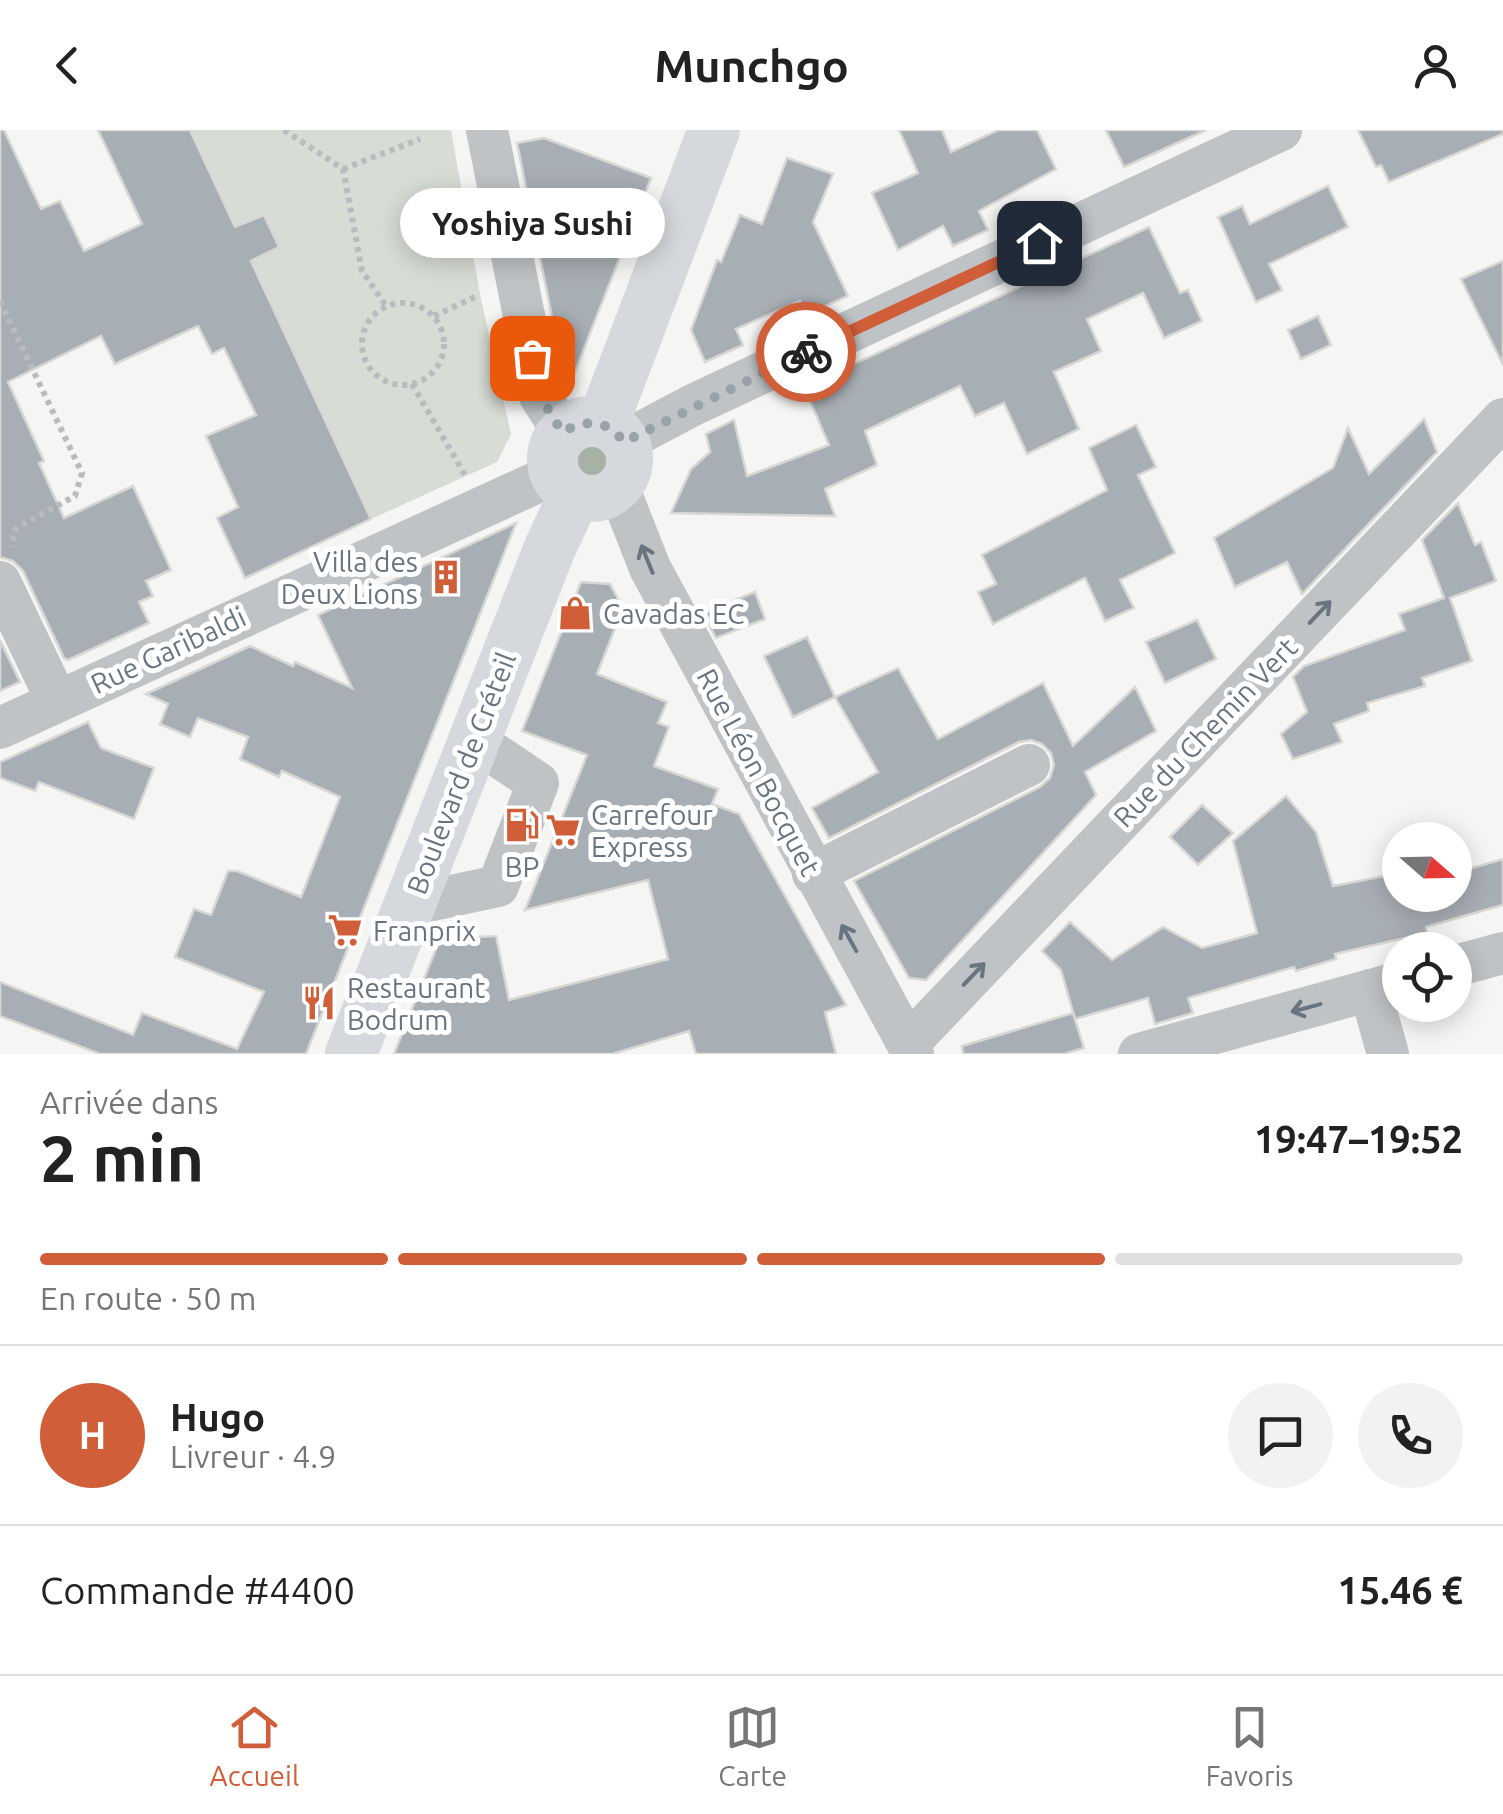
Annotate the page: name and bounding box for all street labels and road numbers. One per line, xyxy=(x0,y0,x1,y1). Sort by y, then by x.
street label: Rue Garibaldi xyxy=(86,601,250,699)
street label: Rue du Chemin Vert xyxy=(1107,631,1303,833)
street label: Boulevard de Créteil xyxy=(401,648,521,898)
street label: Rue Léon Bocquet xyxy=(691,663,827,881)

